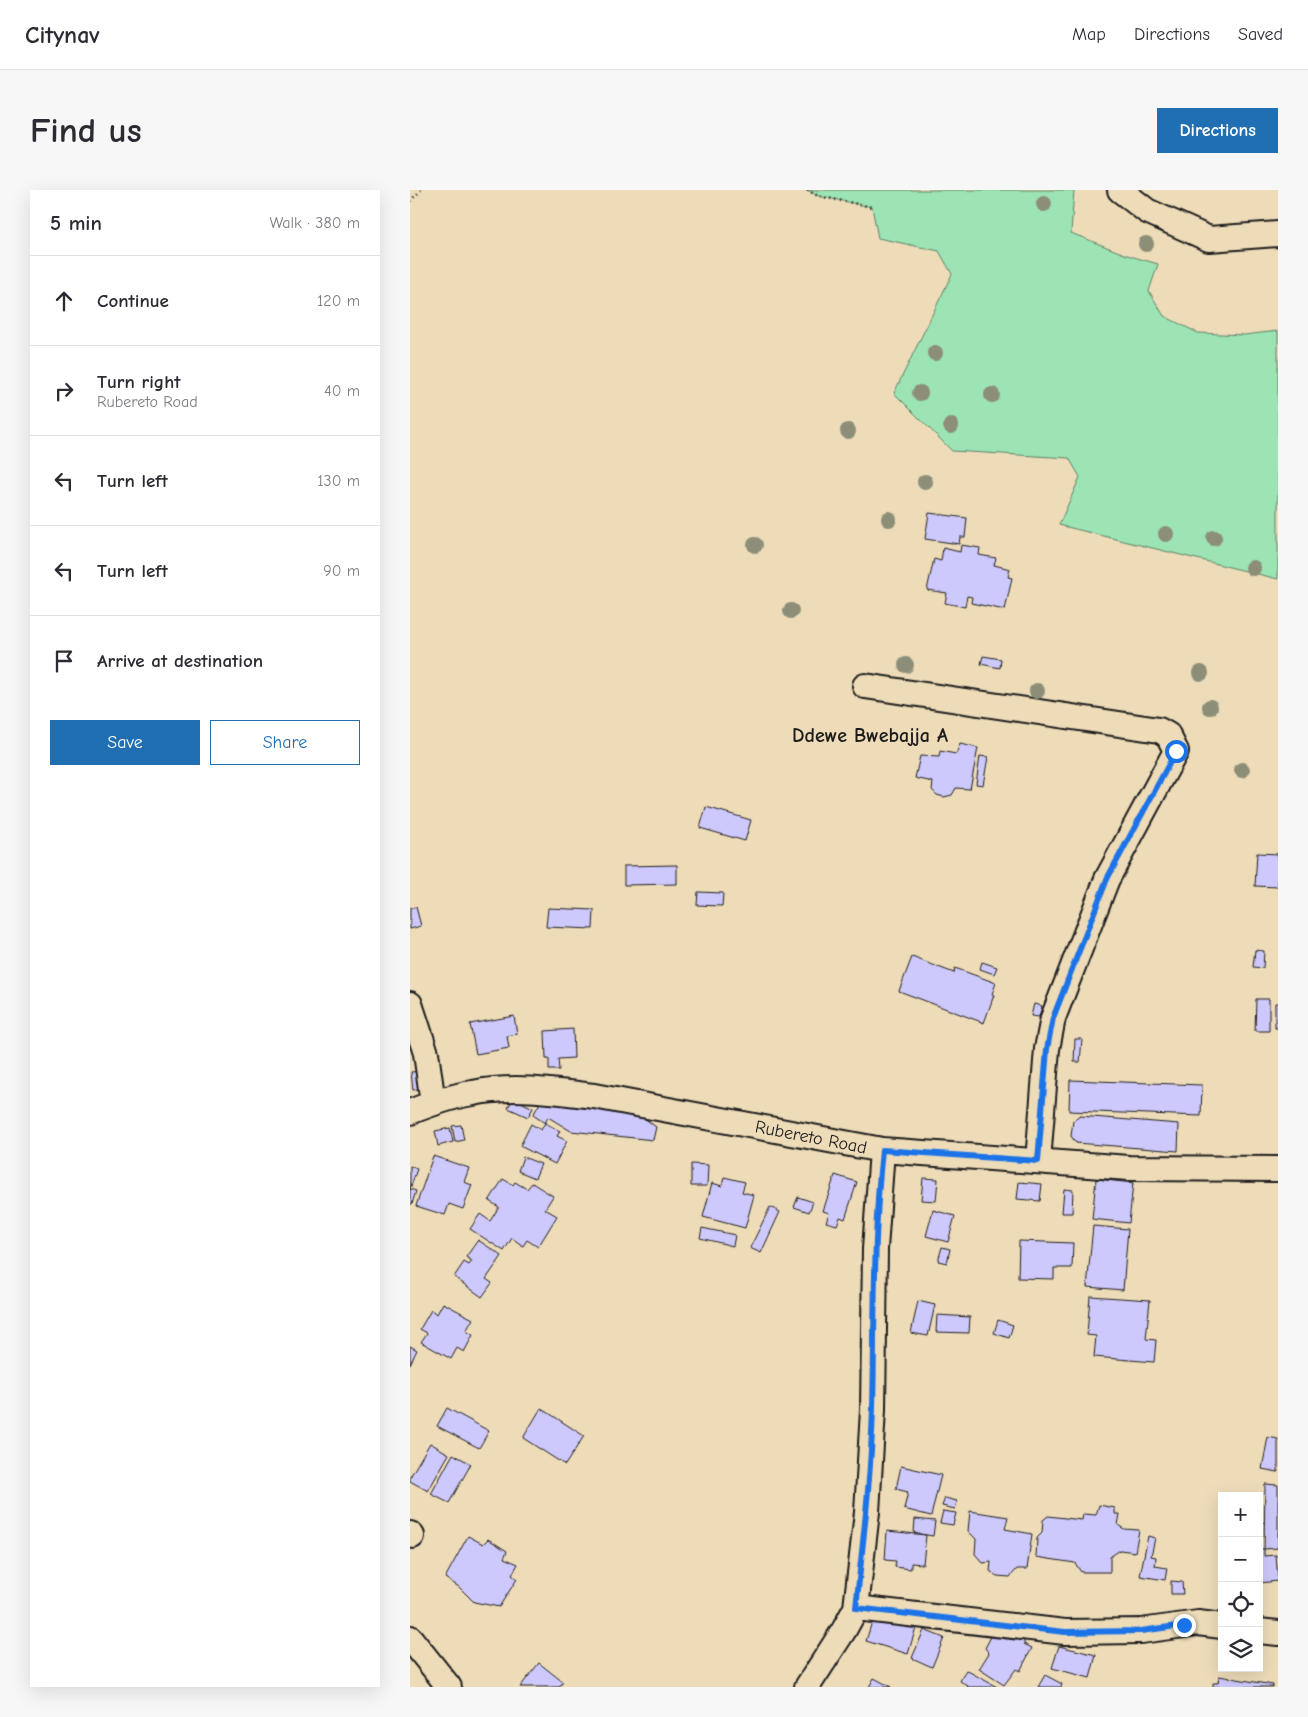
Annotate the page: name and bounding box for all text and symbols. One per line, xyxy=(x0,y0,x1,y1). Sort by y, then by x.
text: Citynav xyxy=(25,21,100,49)
text: Map xyxy=(1072,24,1106,45)
text: Directions xyxy=(1134,24,1210,45)
text: Saved xyxy=(1238,24,1283,45)
button: Directions xyxy=(1157,108,1278,153)
text: Find us xyxy=(30,110,142,151)
text: 5 min xyxy=(50,211,102,235)
text: Walk · 380 m xyxy=(270,214,360,232)
icon: ahead xyxy=(50,287,78,315)
text: Continue xyxy=(97,290,169,312)
text: 120 m xyxy=(317,292,360,310)
text: Turn right xyxy=(97,371,181,393)
icon: right xyxy=(50,377,78,405)
text: 40 m xyxy=(324,382,360,400)
text: Rubereto Road xyxy=(97,393,198,411)
icon: left xyxy=(50,467,78,495)
text: Turn left xyxy=(97,470,168,492)
text: 130 m xyxy=(317,472,360,490)
icon: left xyxy=(50,557,78,585)
text: Turn left xyxy=(97,560,168,582)
text: 90 m xyxy=(323,562,360,580)
icon: arrive xyxy=(50,647,78,675)
text: Arrive at destination xyxy=(97,650,263,672)
button: Save xyxy=(50,720,200,765)
button: Share xyxy=(210,720,360,765)
district label: Ddewe Bwebajja A xyxy=(792,724,948,747)
route start xyxy=(1165,740,1188,763)
street label: Rubereto Road xyxy=(753,1116,869,1159)
map controls xyxy=(1218,1492,1263,1672)
button: + xyxy=(1218,1492,1263,1537)
button: − xyxy=(1218,1537,1263,1582)
button: locate xyxy=(1218,1582,1263,1627)
route end xyxy=(1173,1614,1196,1637)
button: layers xyxy=(1218,1627,1263,1672)

